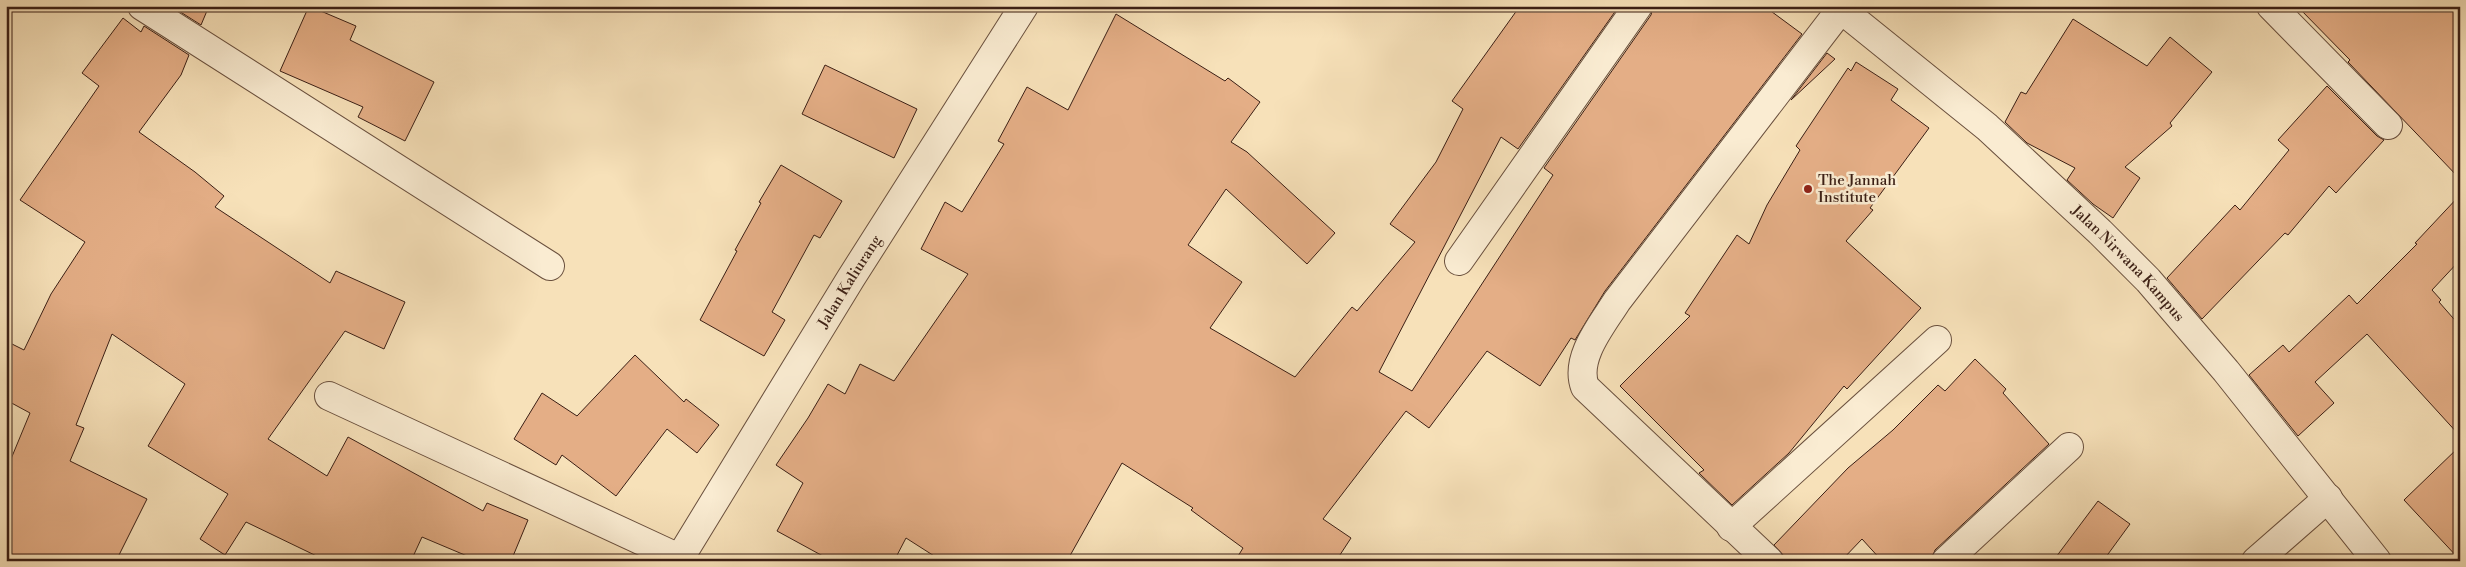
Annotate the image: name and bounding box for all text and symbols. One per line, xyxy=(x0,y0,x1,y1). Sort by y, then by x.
place label: The Jannah Institute xyxy=(1818,171,1896,207)
marker: The Jannah Institute xyxy=(1802,183,1814,195)
street label: Jalan Nirwana Kampus xyxy=(2066,201,2188,326)
street label: Jalan Kaliurang xyxy=(813,231,886,332)

